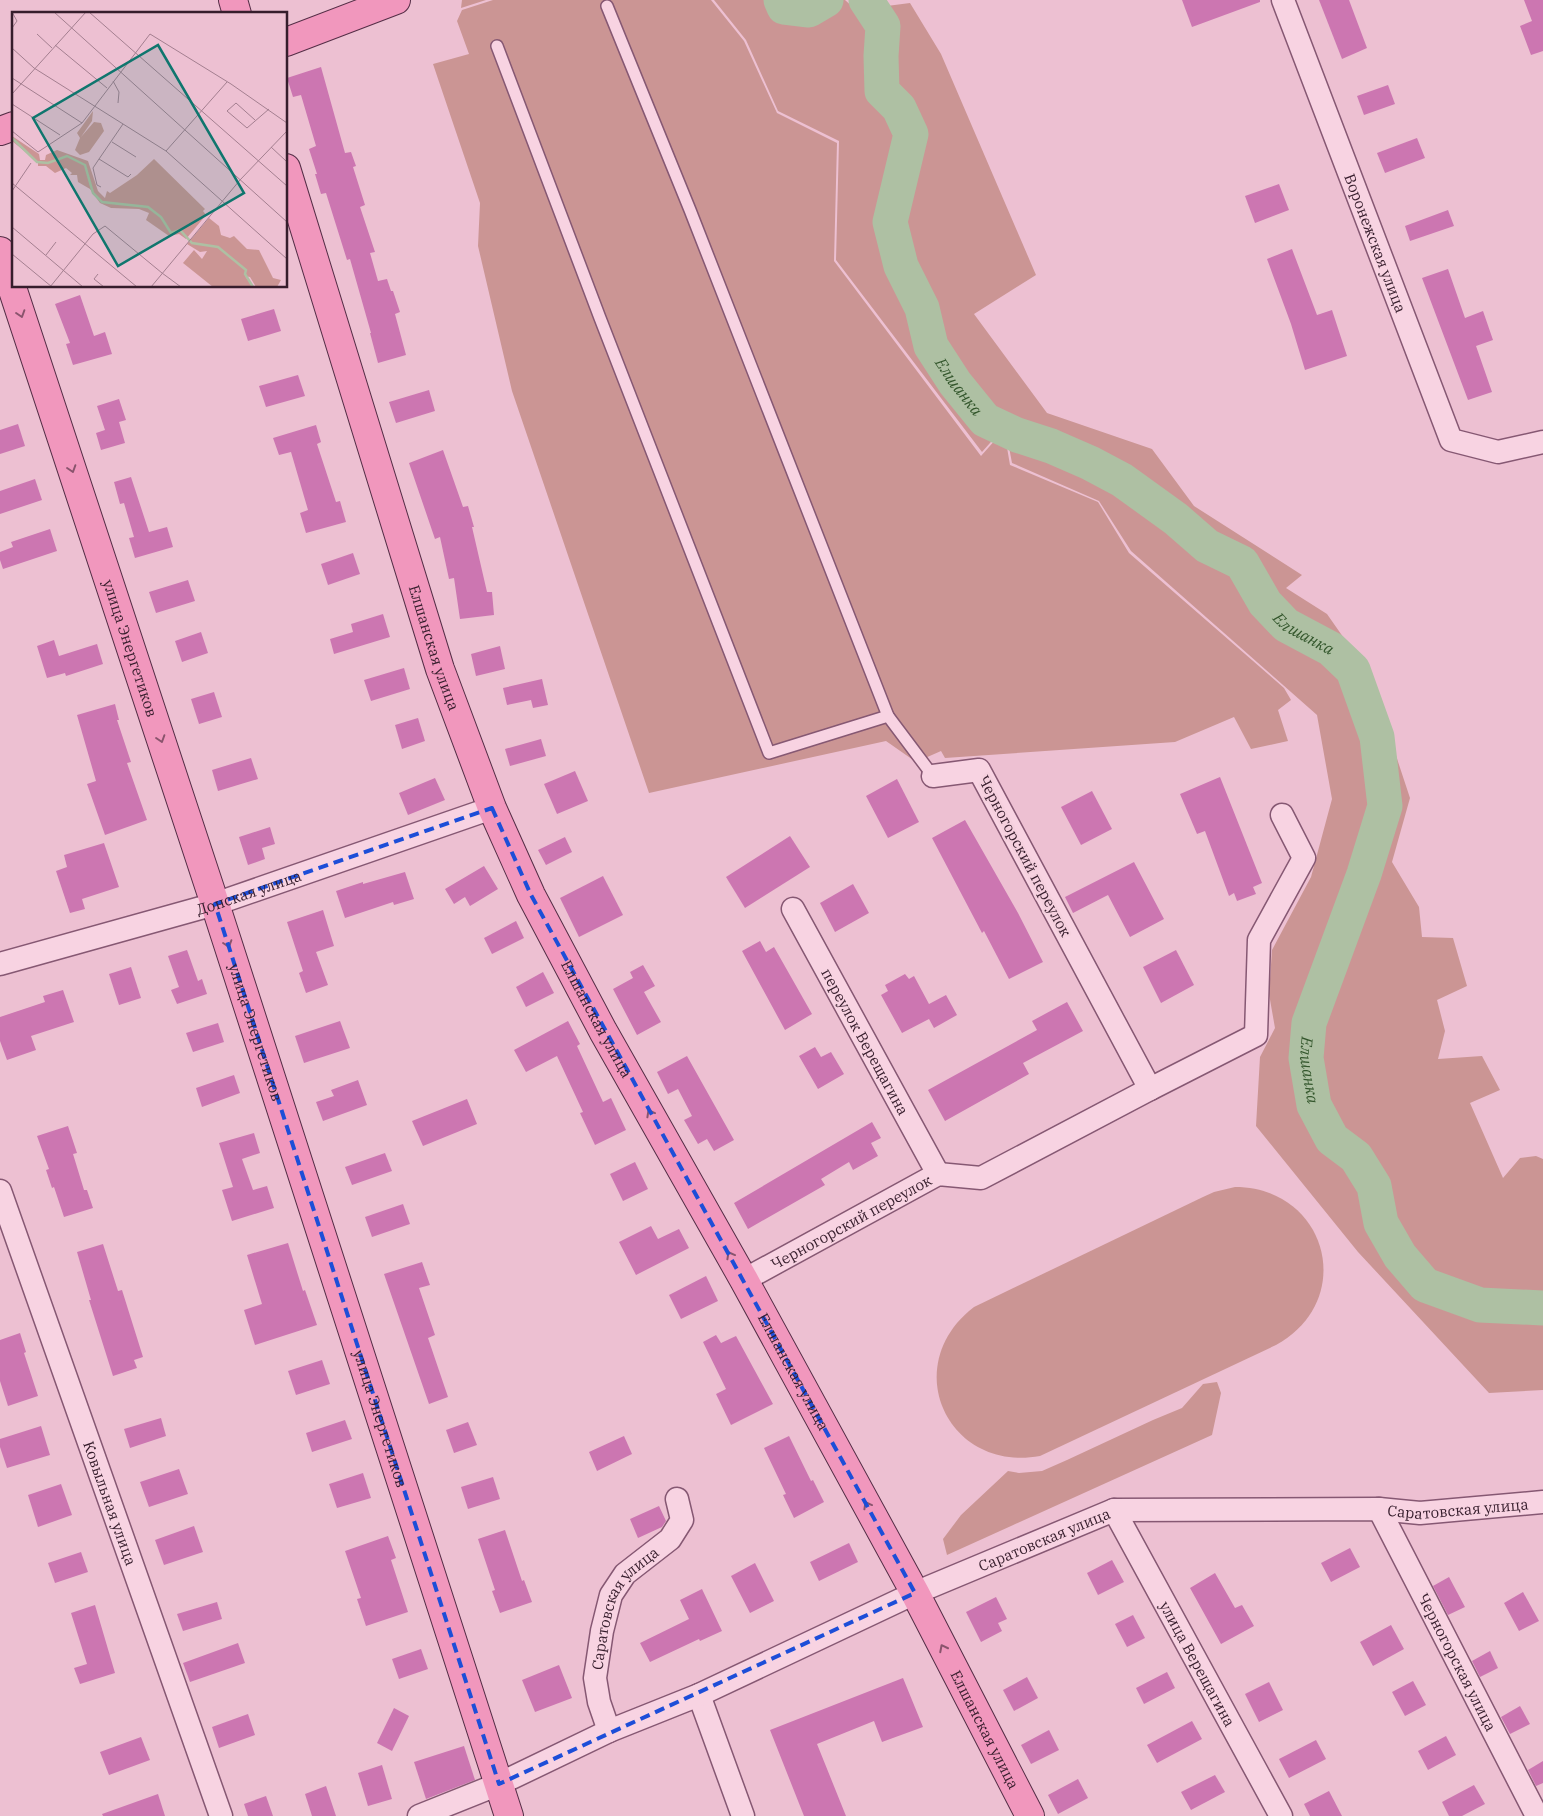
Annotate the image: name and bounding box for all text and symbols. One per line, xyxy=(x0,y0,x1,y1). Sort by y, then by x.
inset map xyxy=(12,12,288,288)
street label: Воронежская улица xyxy=(1341,171,1411,315)
one-way arrow xyxy=(15,310,25,318)
water label: Елшанка xyxy=(931,353,987,420)
one-way arrow xyxy=(66,464,76,472)
street label: улица Энергетиков xyxy=(99,577,162,719)
street label: Елшанская улица xyxy=(405,582,464,713)
water label: Елшанка xyxy=(1268,607,1338,659)
one-way arrow xyxy=(155,735,165,743)
street label: Черногорский переулок xyxy=(974,772,1076,940)
street label: Донская улица xyxy=(194,865,304,918)
one-way arrow xyxy=(222,939,232,947)
street label: Елшанская улица xyxy=(557,956,637,1081)
street label: улица Энергетиков xyxy=(225,961,287,1103)
street label: переулок Верещагина xyxy=(818,965,913,1118)
water label: Елшанка xyxy=(1296,1035,1324,1105)
one-way arrow xyxy=(646,1110,656,1119)
street label: Черногорский переулок xyxy=(767,1170,935,1273)
one-way arrow xyxy=(726,1251,736,1260)
street label: Елшанская улица xyxy=(754,1309,834,1433)
street label: улица Энергетиков xyxy=(350,1347,412,1490)
street label: Ковыльная улица xyxy=(80,1438,141,1568)
street label: Саратовская улица xyxy=(1387,1494,1529,1523)
one-way arrow xyxy=(863,1501,873,1510)
street label: Саратовская улица xyxy=(975,1503,1113,1575)
street label: Саратовская улица xyxy=(587,1542,662,1671)
street label: Черногорская улица xyxy=(1414,1590,1501,1734)
street label: улица Верещагина xyxy=(1156,1598,1240,1730)
one-way arrow xyxy=(939,1644,949,1653)
street label: Елшанская улица xyxy=(947,1667,1024,1792)

